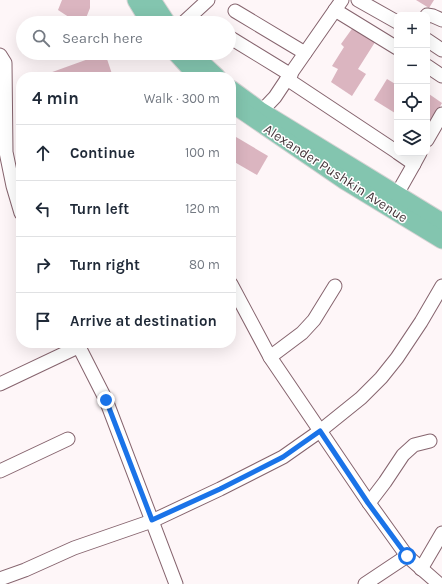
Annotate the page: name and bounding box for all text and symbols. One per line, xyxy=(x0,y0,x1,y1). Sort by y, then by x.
map controls xyxy=(394,12,430,156)
button: + xyxy=(394,12,430,48)
search box xyxy=(16,16,236,60)
icon: search xyxy=(30,27,52,49)
text: Search here xyxy=(62,29,143,47)
button: − xyxy=(394,48,430,84)
button: locate xyxy=(394,84,430,120)
text: 4 min xyxy=(32,88,79,108)
text: Walk · 300 m xyxy=(144,91,220,106)
street label: Alexander Pushkin Avenue xyxy=(261,120,411,226)
button: layers xyxy=(394,120,430,156)
icon: ahead xyxy=(32,142,54,164)
text: Continue xyxy=(70,144,135,162)
text: 100 m xyxy=(185,145,220,160)
icon: left xyxy=(32,198,54,220)
text: Turn left xyxy=(70,200,129,218)
text: 120 m xyxy=(185,201,220,216)
icon: right xyxy=(32,254,54,276)
text: Turn right xyxy=(70,256,140,274)
text: 80 m xyxy=(189,257,220,272)
icon: arrive xyxy=(32,310,54,332)
text: Arrive at destination xyxy=(70,312,217,330)
route end xyxy=(97,391,115,409)
route start xyxy=(398,547,416,565)

